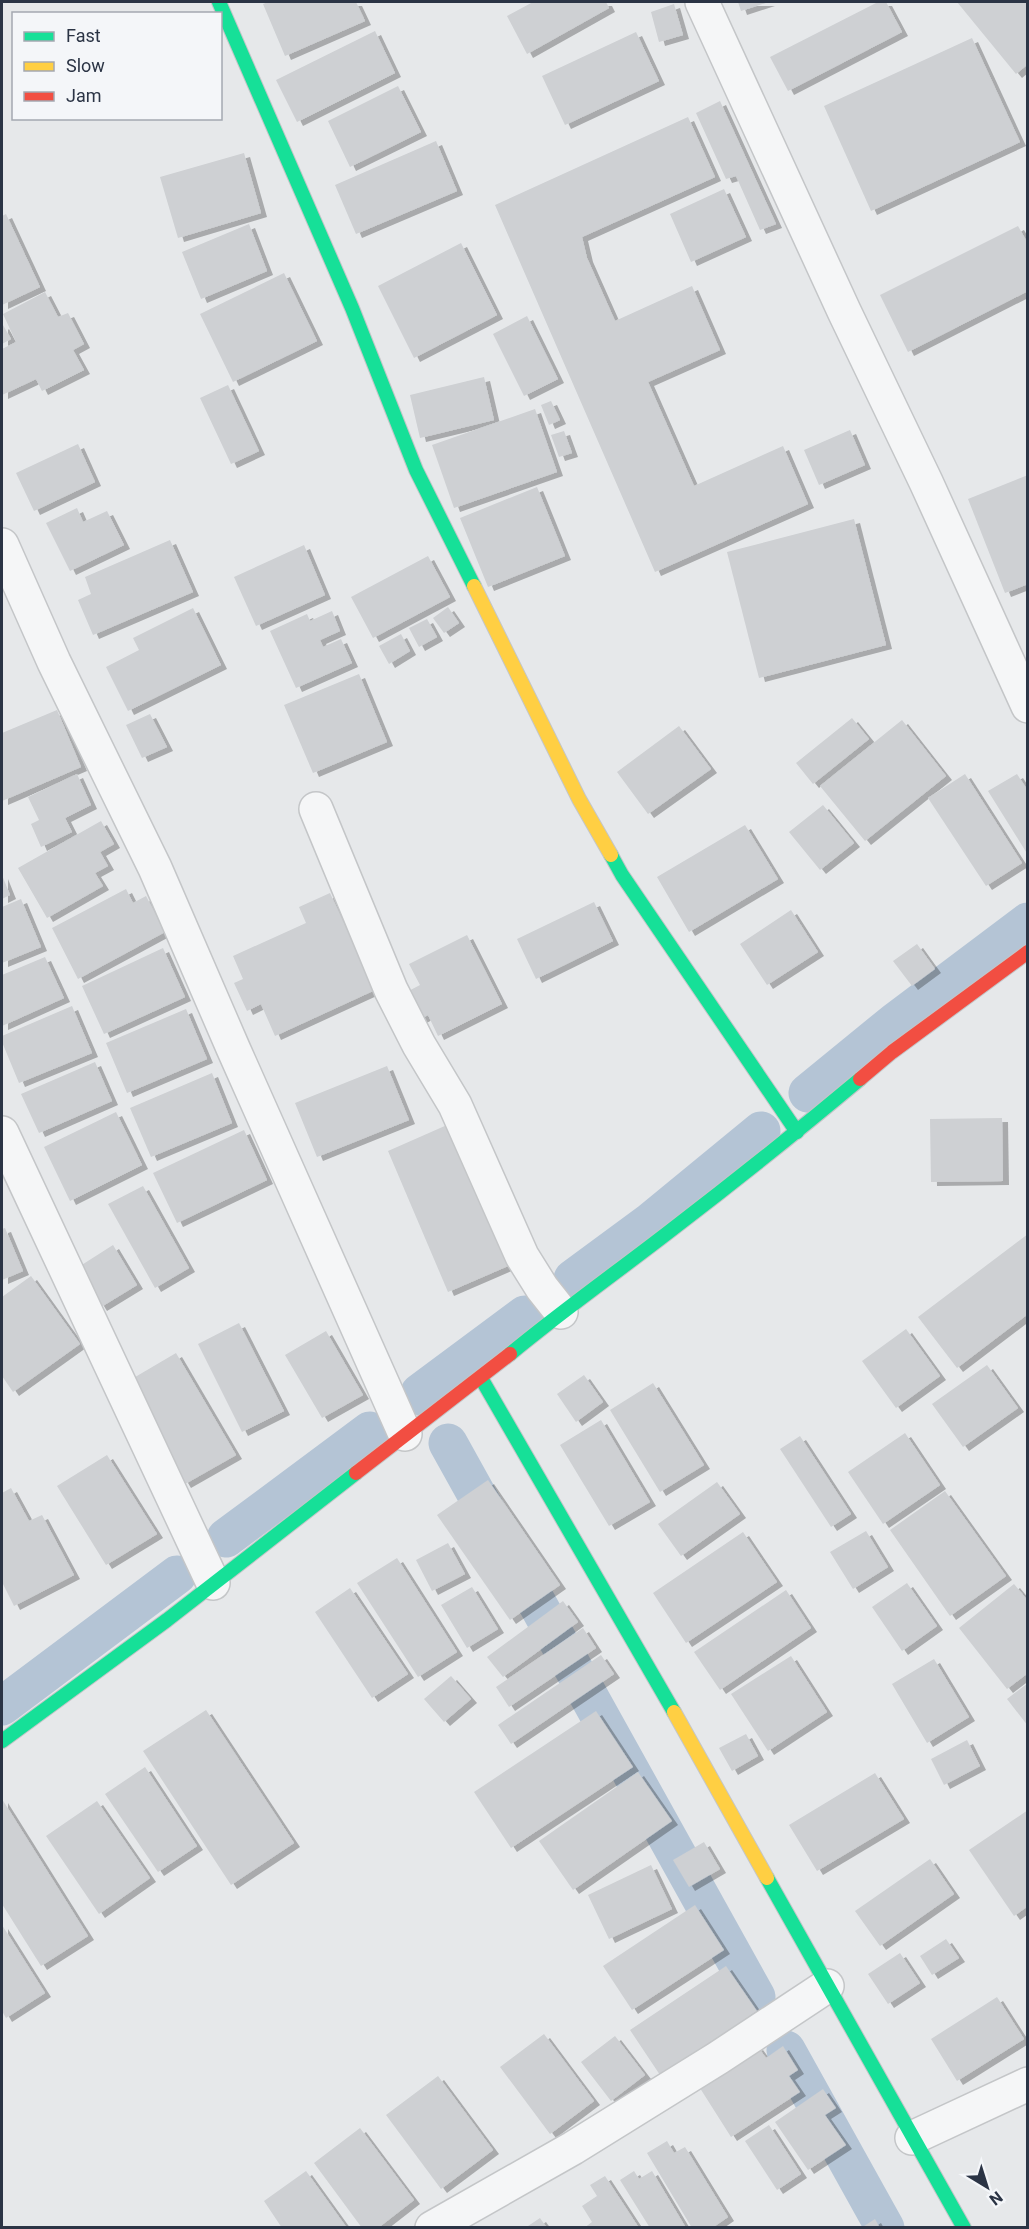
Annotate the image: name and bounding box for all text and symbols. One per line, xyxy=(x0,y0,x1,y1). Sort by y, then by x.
legend xyxy=(12,12,222,120)
text: Fast xyxy=(66,25,101,46)
text: Slow xyxy=(66,55,105,76)
text: Jam xyxy=(66,85,102,106)
north arrow xyxy=(957,2157,1017,2217)
text: N xyxy=(986,2187,1006,2209)

